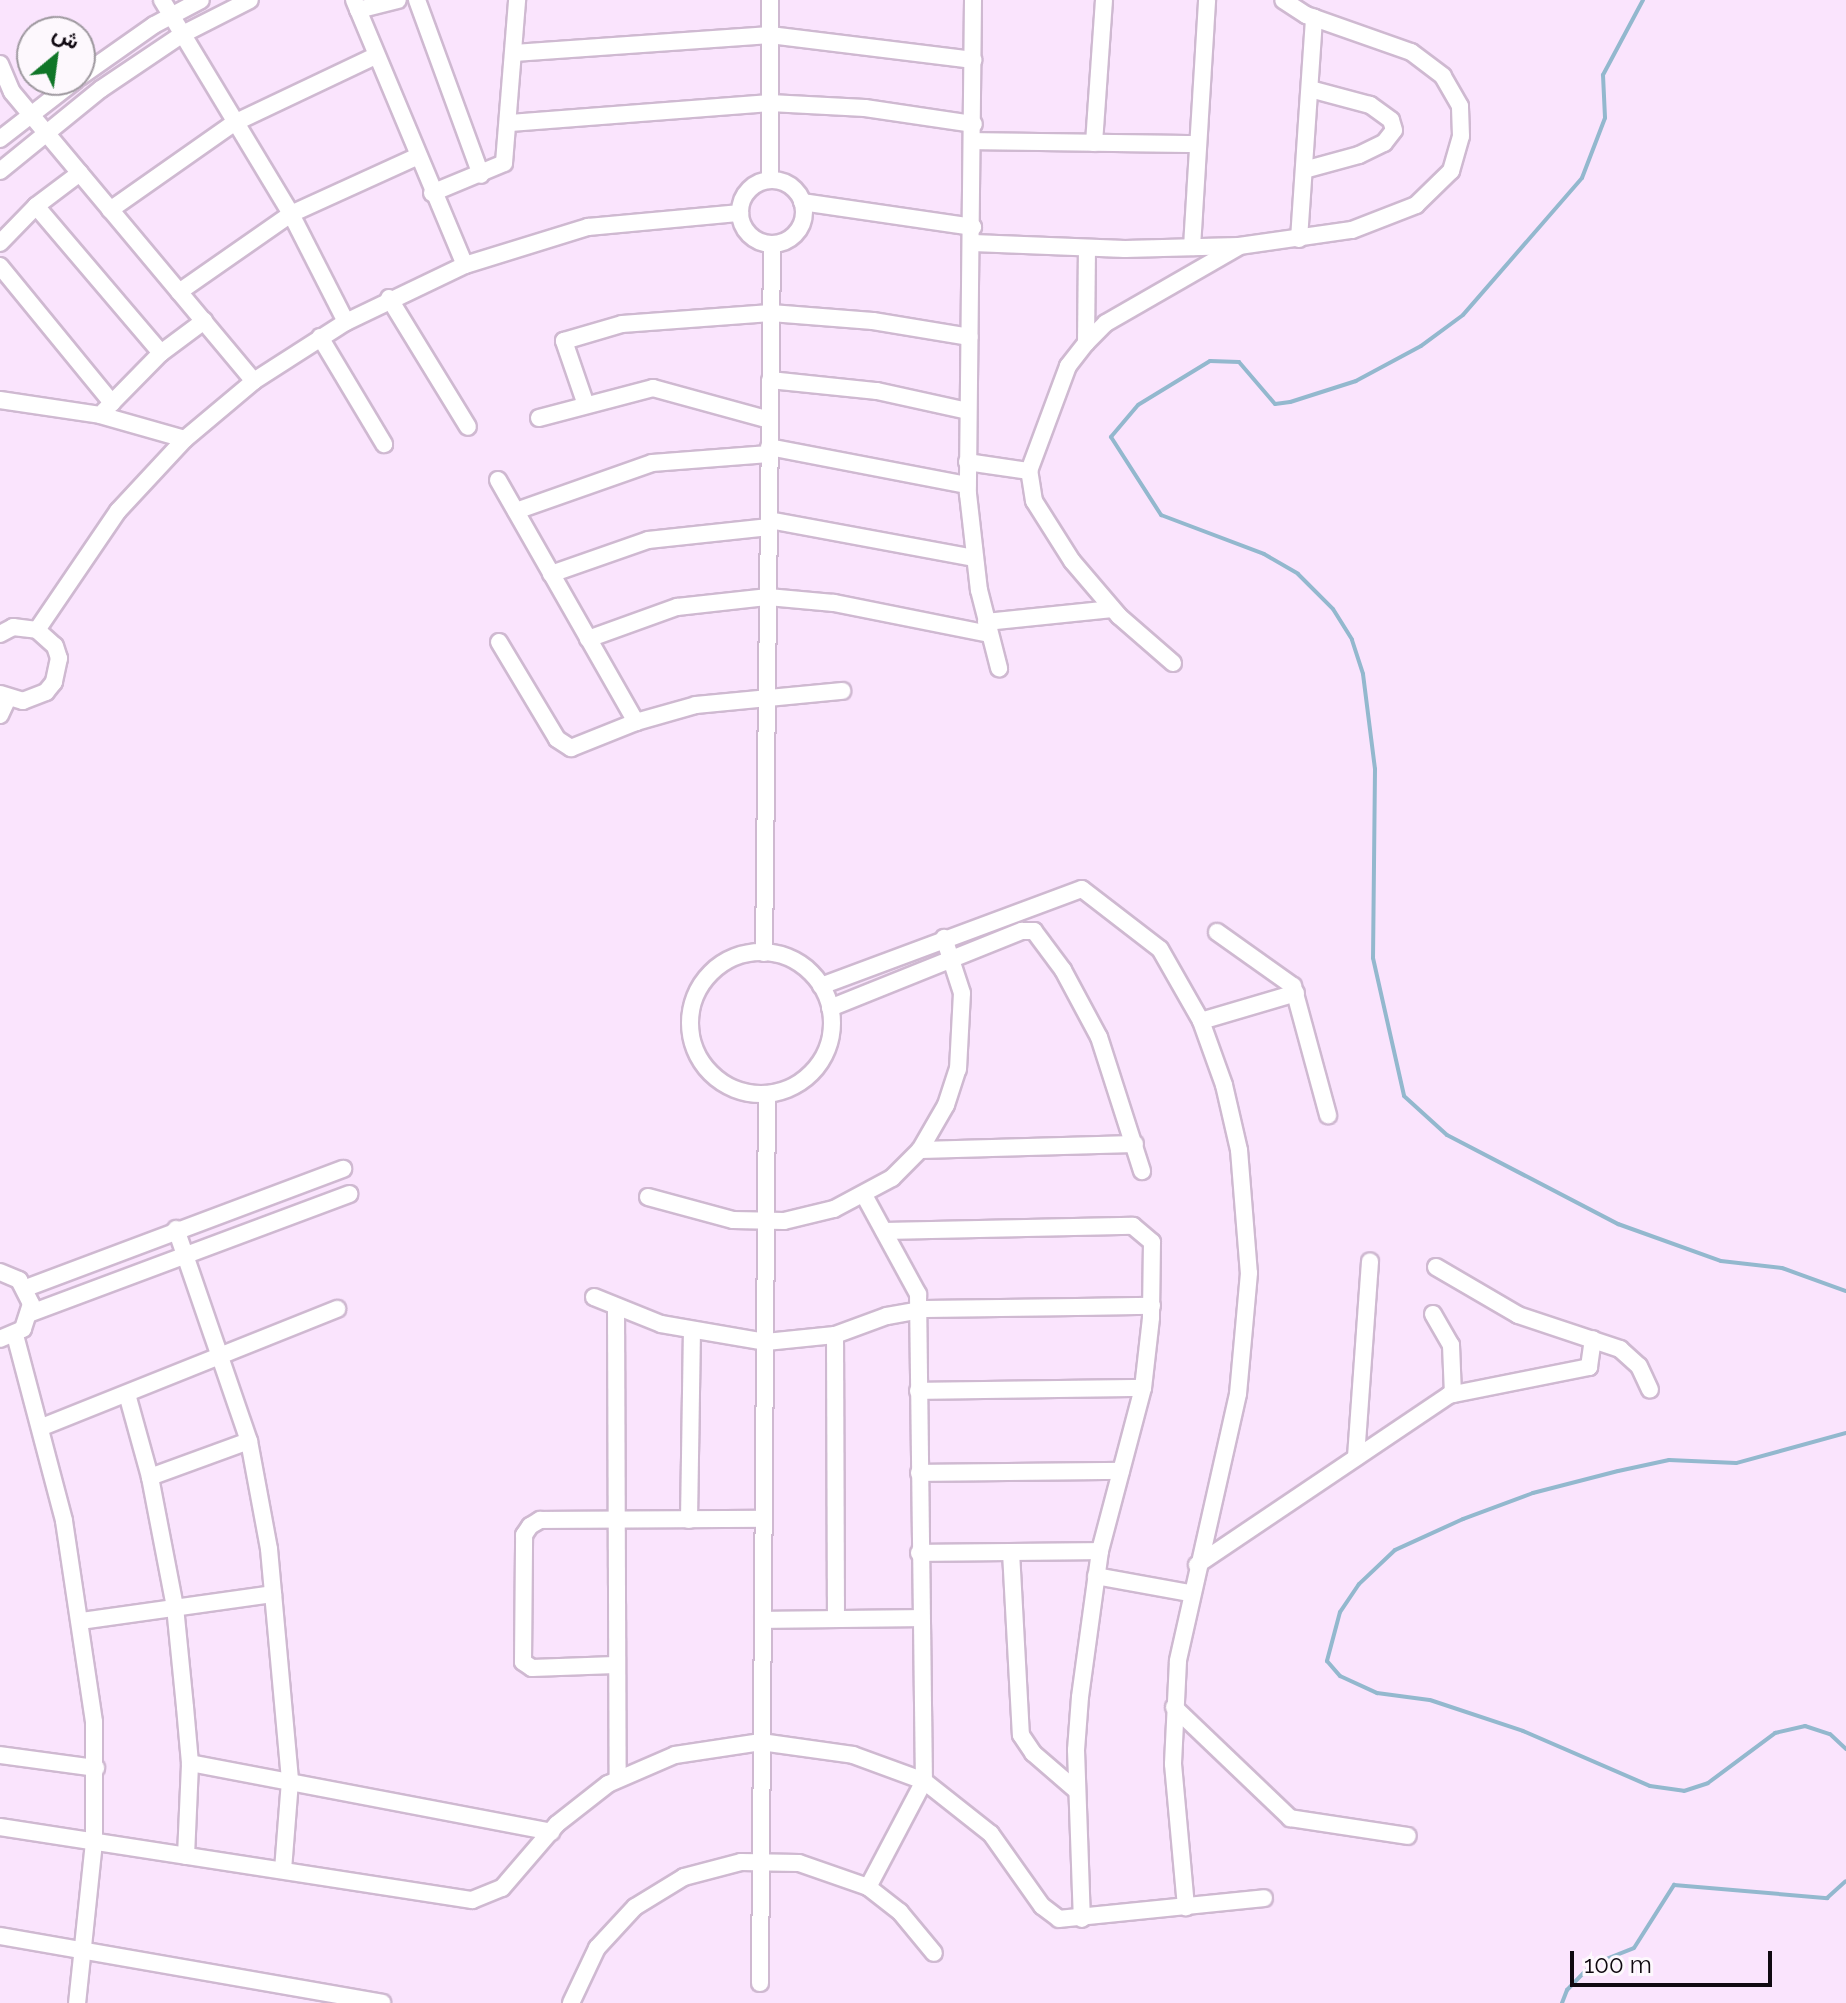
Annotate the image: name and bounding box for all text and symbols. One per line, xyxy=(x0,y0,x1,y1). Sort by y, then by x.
north arrow xyxy=(16,16,96,96)
text: ش xyxy=(49,19,85,55)
scale bar xyxy=(1574,1935,1776,1985)
text: 100 m xyxy=(1584,1950,1652,1979)

